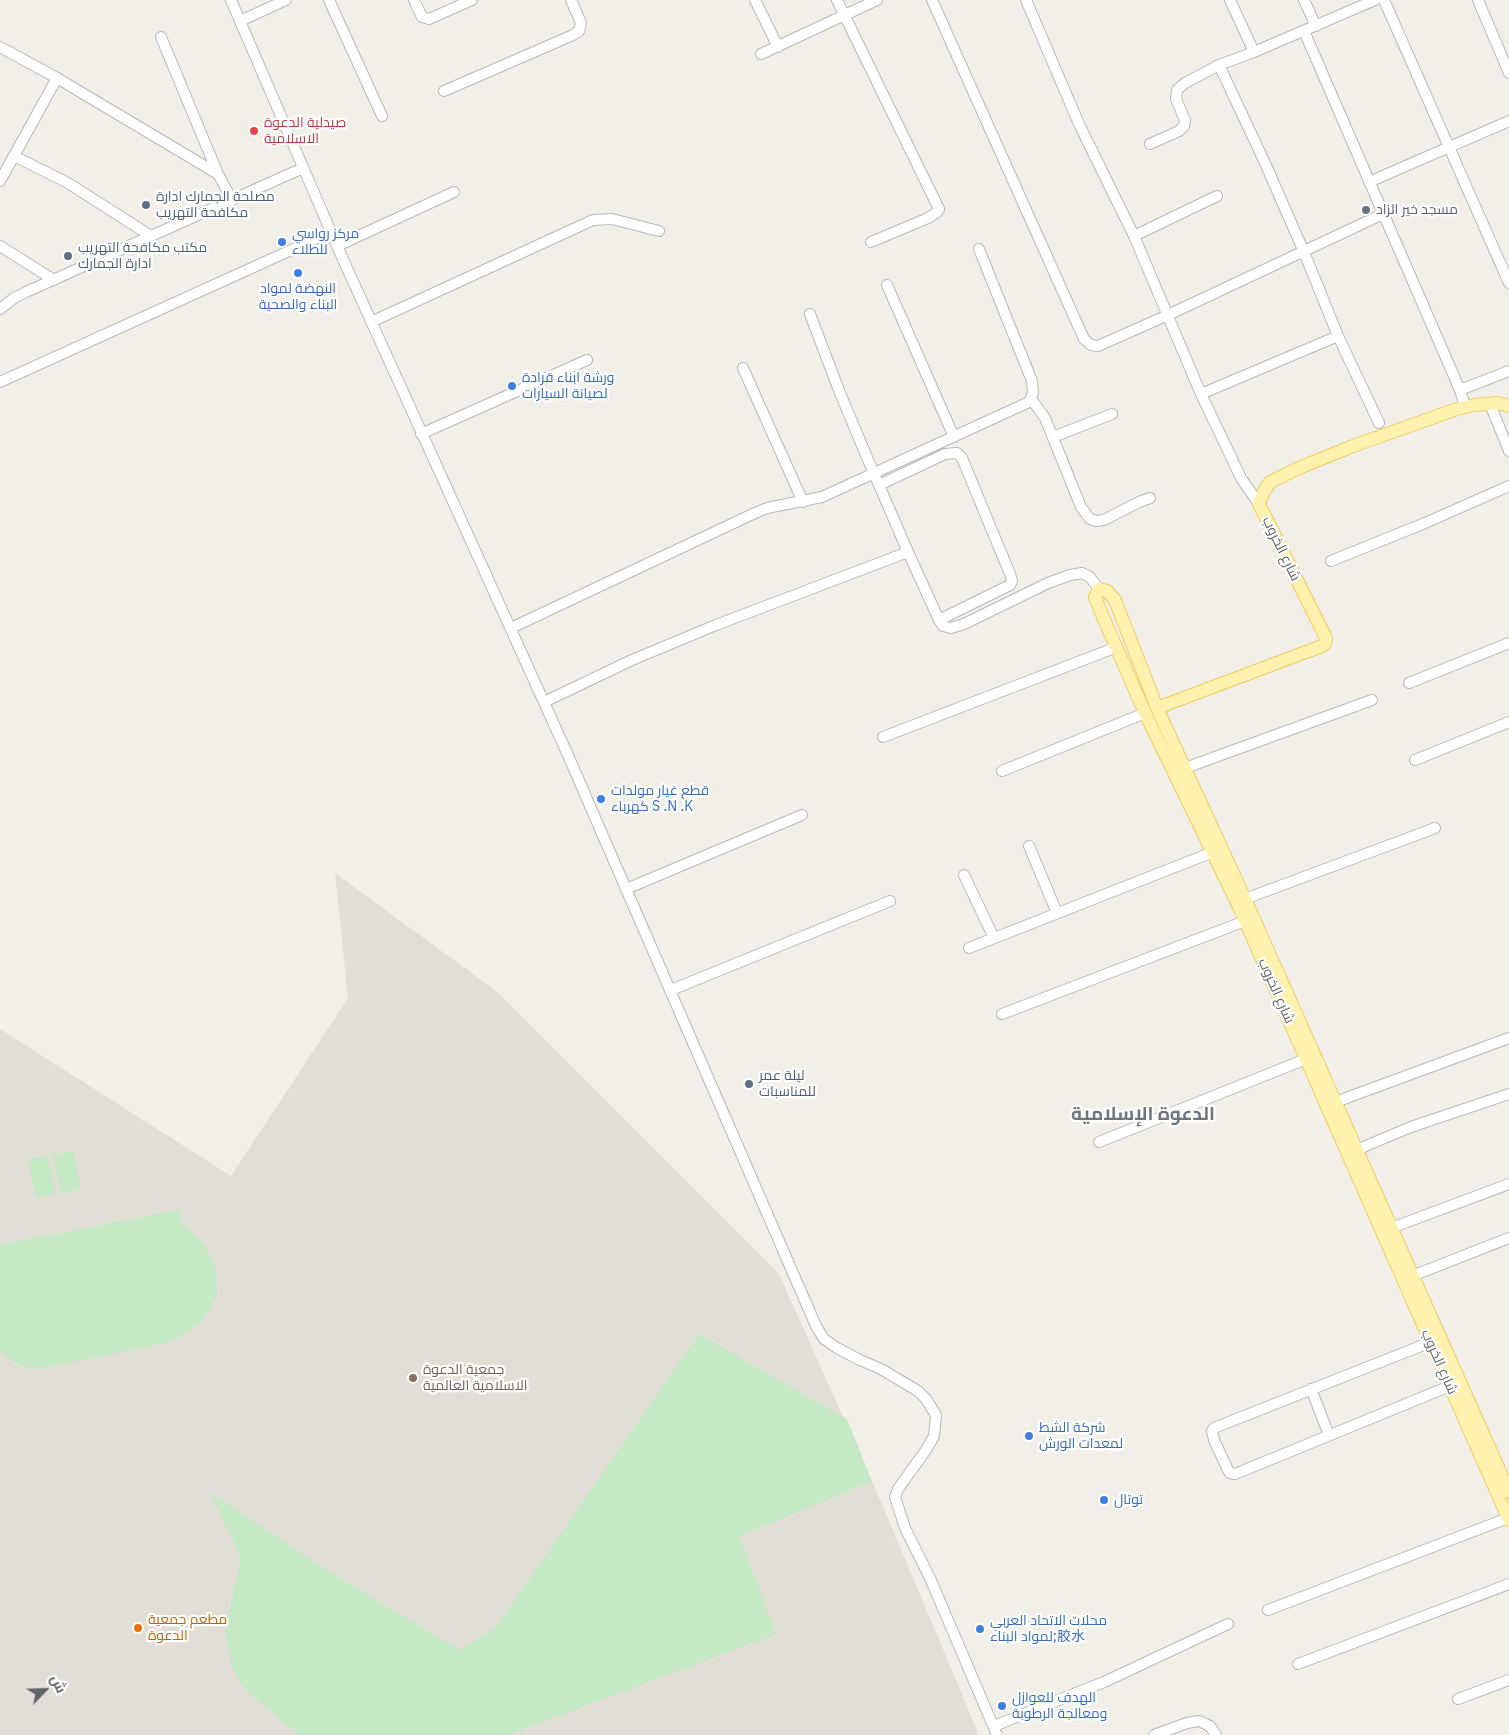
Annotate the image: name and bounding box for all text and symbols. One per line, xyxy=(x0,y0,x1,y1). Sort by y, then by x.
place label: صيدلية الدعوة الاسلامية xyxy=(264,115,346,148)
marker: صيدلية الدعوة الاسلامية xyxy=(248,125,260,137)
place label: مصلحة الجمارك ادارة مكافحة التهريب xyxy=(156,189,275,222)
marker: مصلحة الجمارك ادارة مكافحة التهريب xyxy=(140,199,152,211)
place label: مسجد خير الزاد xyxy=(1376,202,1458,218)
marker: مسجد خير الزاد xyxy=(1360,204,1372,216)
place label: مركز رواسي للطلاء xyxy=(292,226,359,258)
marker: مركز رواسي للطلاء xyxy=(276,236,288,248)
place label: مكتب مكافحة التهريب ادارة الجمارك xyxy=(78,240,207,272)
marker: مكتب مكافحة التهريب ادارة الجمارك xyxy=(62,250,74,262)
marker: النهضة لمواد البناء والصحية xyxy=(292,267,304,279)
place label: النهضة لمواد البناء والصحية xyxy=(259,281,337,314)
place label: ورشة ابناء قرادة لصيانة السيارات xyxy=(522,370,614,402)
marker: ورشة ابناء قرادة لصيانة السيارات xyxy=(506,380,518,392)
street label: شارع الخروب xyxy=(1258,514,1304,584)
place label: قطع غيار مولدات كهرباء S .N .K xyxy=(611,783,709,816)
marker: قطع غيار مولدات كهرباء S .N .K xyxy=(595,793,607,805)
street label: شارع الخروب xyxy=(1254,956,1298,1026)
place label: ليلة عمر للمناسبات xyxy=(759,1068,816,1100)
marker: ليلة عمر للمناسبات xyxy=(743,1078,755,1090)
district label: الدعوة الإسلامية xyxy=(1071,1104,1215,1126)
street label: شارع الخروب xyxy=(1417,1327,1461,1397)
place label: جمعية الدعوة الاسلامية العالمية xyxy=(423,1362,527,1394)
marker: جمعية الدعوة الاسلامية العالمية xyxy=(407,1372,419,1384)
place label: شركة الشط لمعدات الورش xyxy=(1039,1420,1123,1452)
marker: شركة الشط لمعدات الورش xyxy=(1023,1430,1035,1442)
place label: توتال xyxy=(1114,1492,1143,1508)
marker: توتال xyxy=(1098,1494,1110,1506)
place label: مطعم جمعية الدعوة xyxy=(148,1612,227,1644)
place label: محلات الاتحاد العربي لمواد البناء;胶水 xyxy=(990,1613,1107,1645)
marker: مطعم جمعية الدعوة xyxy=(132,1622,144,1634)
marker: محلات الاتحاد العربي لمواد البناء;胶水 xyxy=(974,1623,986,1635)
north arrow xyxy=(20,1665,70,1715)
text: ش xyxy=(47,1672,71,1696)
place label: الهدف للعوازل ومعالجة الرطوبة xyxy=(1012,1690,1107,1722)
marker: الهدف للعوازل ومعالجة الرطوبة xyxy=(996,1700,1008,1712)

